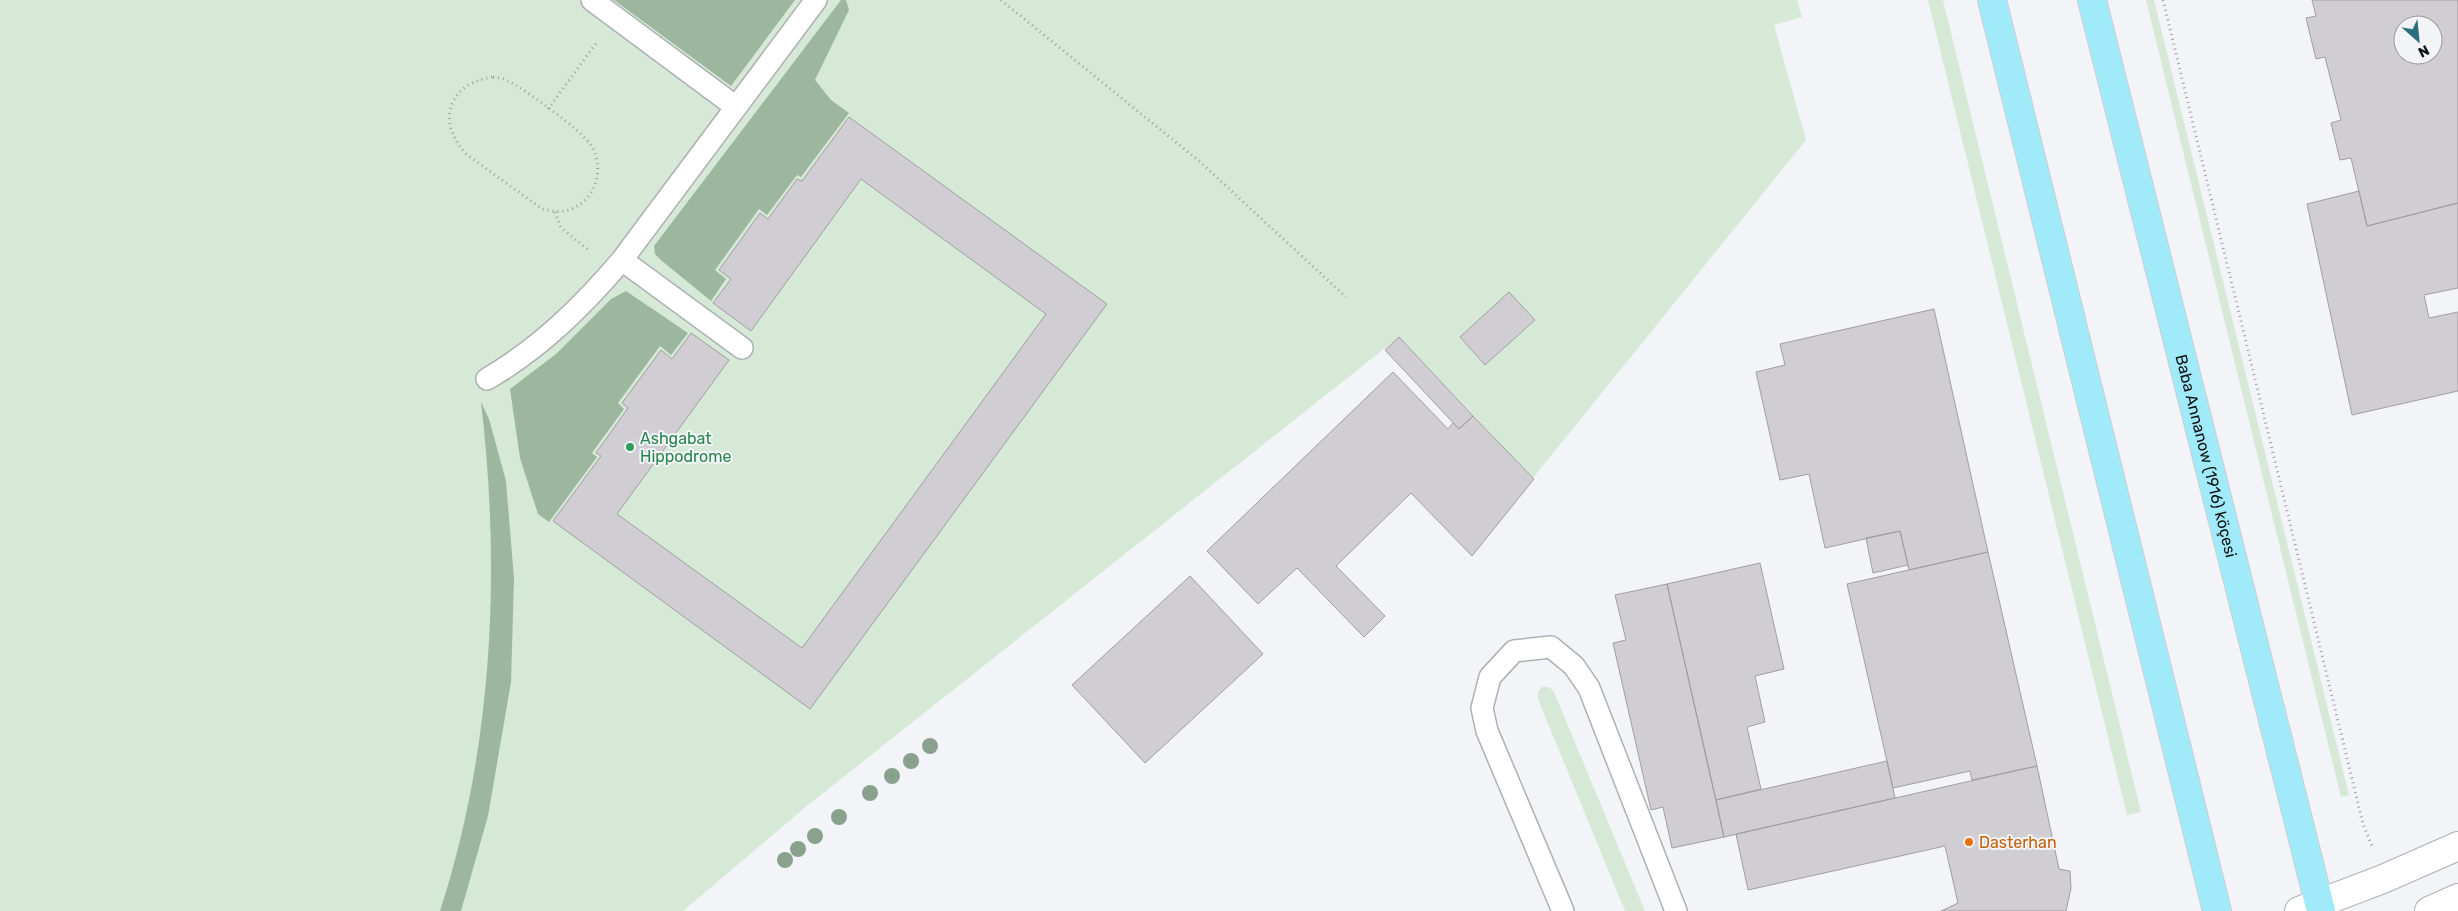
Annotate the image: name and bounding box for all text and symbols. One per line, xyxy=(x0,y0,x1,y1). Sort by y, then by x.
north arrow xyxy=(2393,15,2443,65)
text: N xyxy=(2415,41,2432,61)
street label: Baba Annanow (1916) köçesi xyxy=(2172,352,2241,559)
place label: Ashgabat Hippodrome xyxy=(640,429,731,466)
marker: Ashgabat Hippodrome xyxy=(624,441,636,453)
place label: Dasterhan xyxy=(1979,833,2057,852)
marker: Dasterhan xyxy=(1963,836,1975,848)

